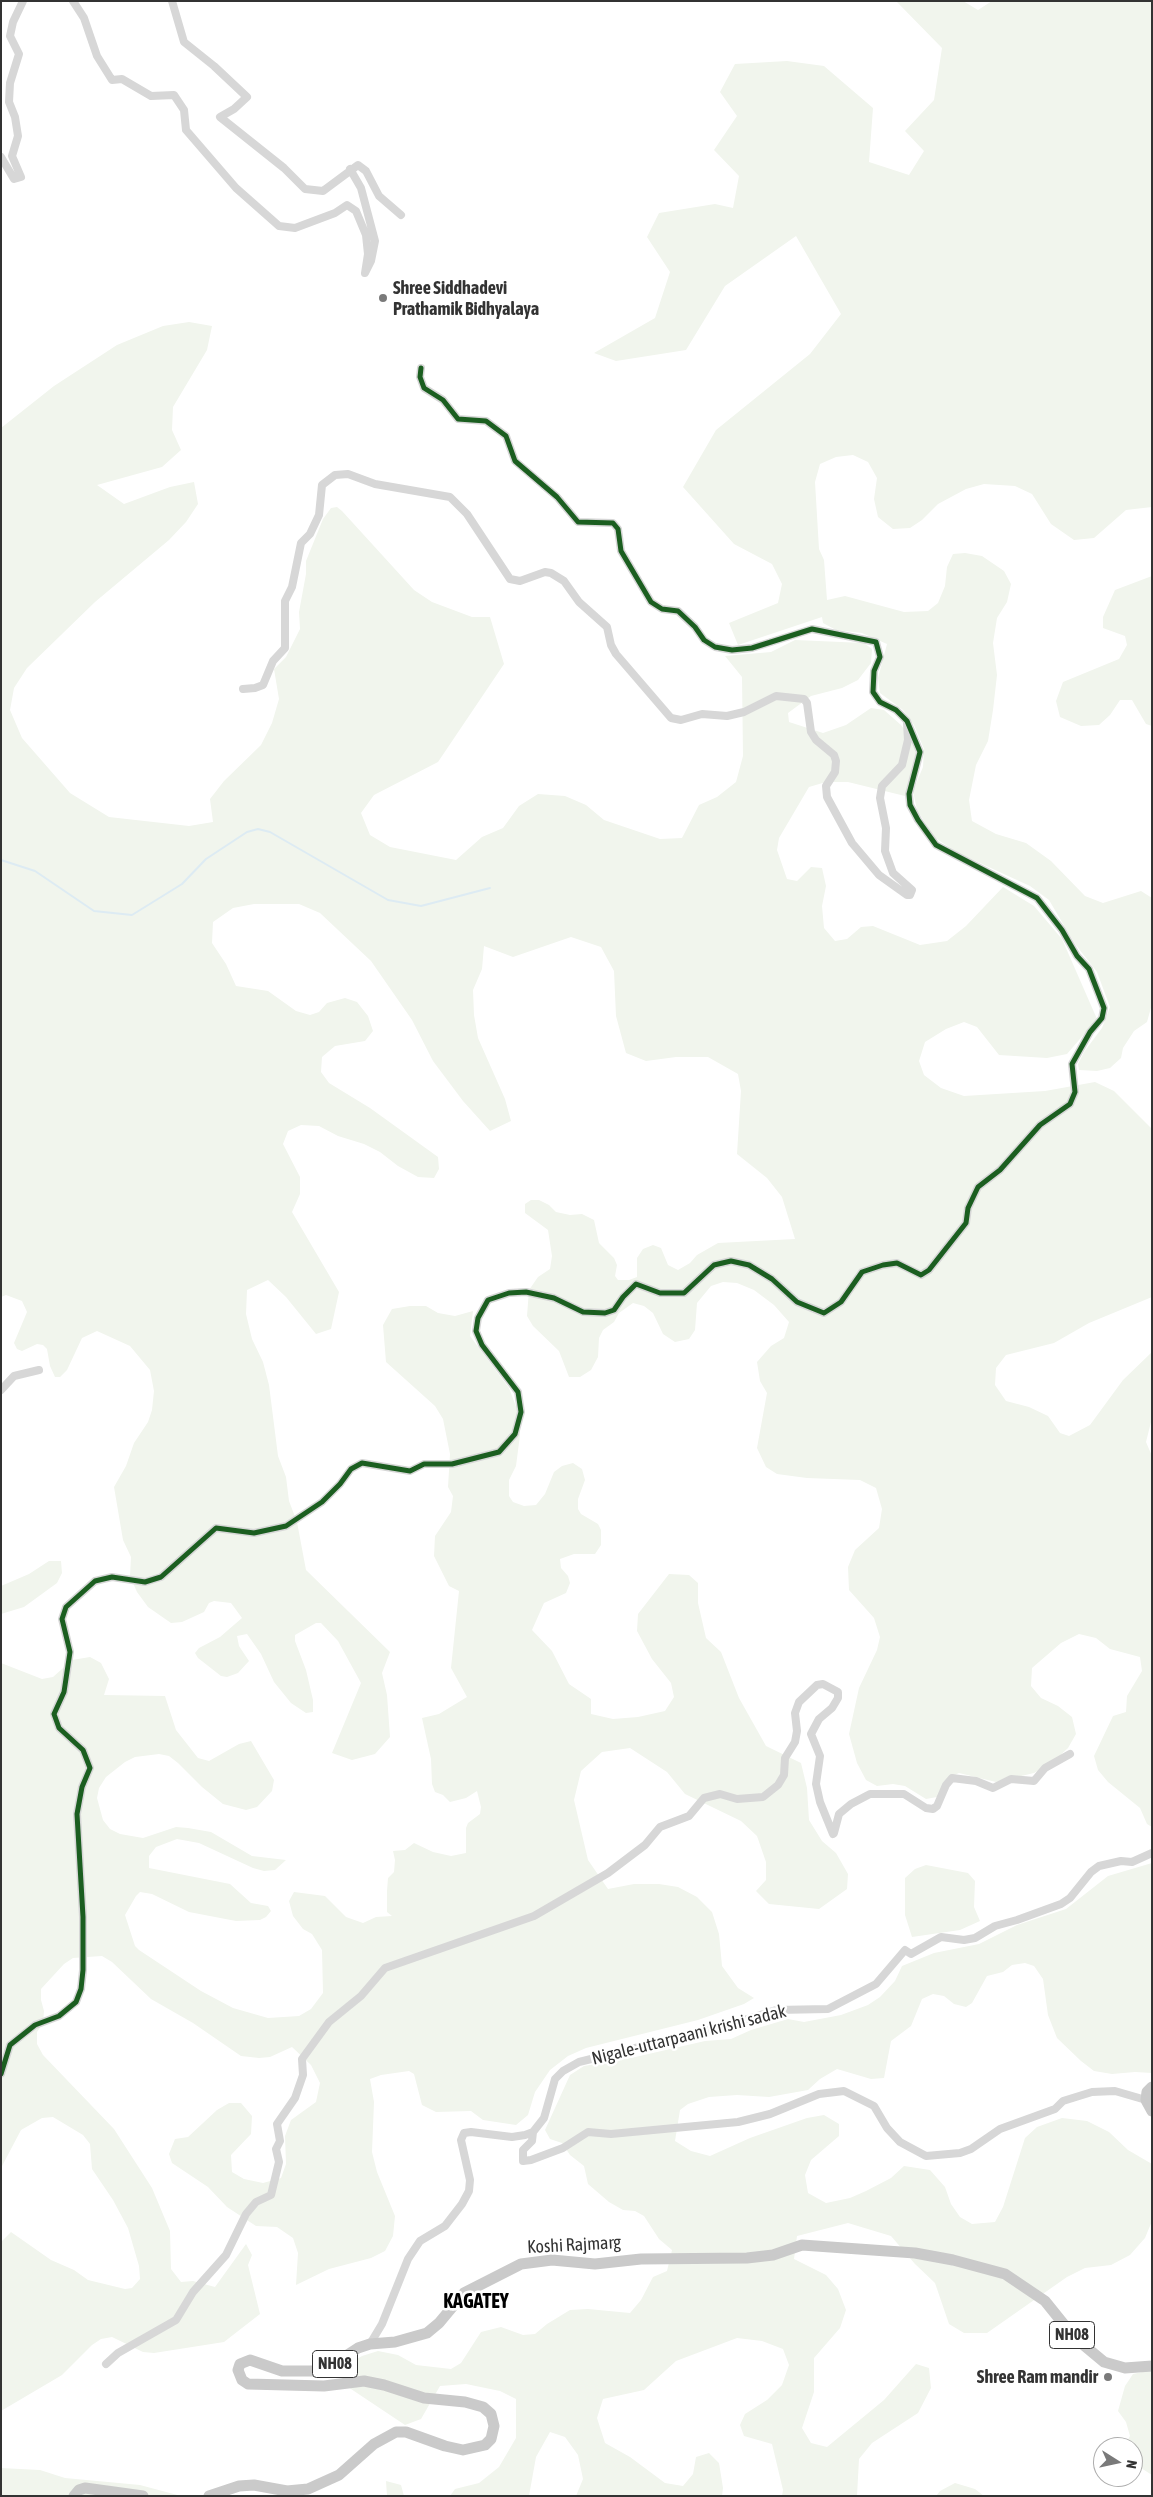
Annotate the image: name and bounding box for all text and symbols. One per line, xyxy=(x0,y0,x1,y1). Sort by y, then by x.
place label: Shree Siddhadevi Prathamik Bidhyalaya xyxy=(393,277,539,320)
marker: Shree Siddhadevi Prathamik Bidhyalaya xyxy=(377,292,389,304)
street label: Nigale-uttarpaani krishi sadak xyxy=(589,2000,789,2070)
street label: Koshi Rajmarg xyxy=(527,2232,621,2258)
district label: KAGATEY xyxy=(443,2290,509,2314)
road number: NH08 xyxy=(1050,2322,1094,2348)
road number: NH08 xyxy=(312,2350,358,2378)
place label: Shree Ram mandir xyxy=(977,2366,1098,2388)
marker: Shree Ram mandir xyxy=(1102,2371,1114,2383)
north arrow xyxy=(1093,2437,1143,2487)
text: N xyxy=(1123,2459,1140,2470)

